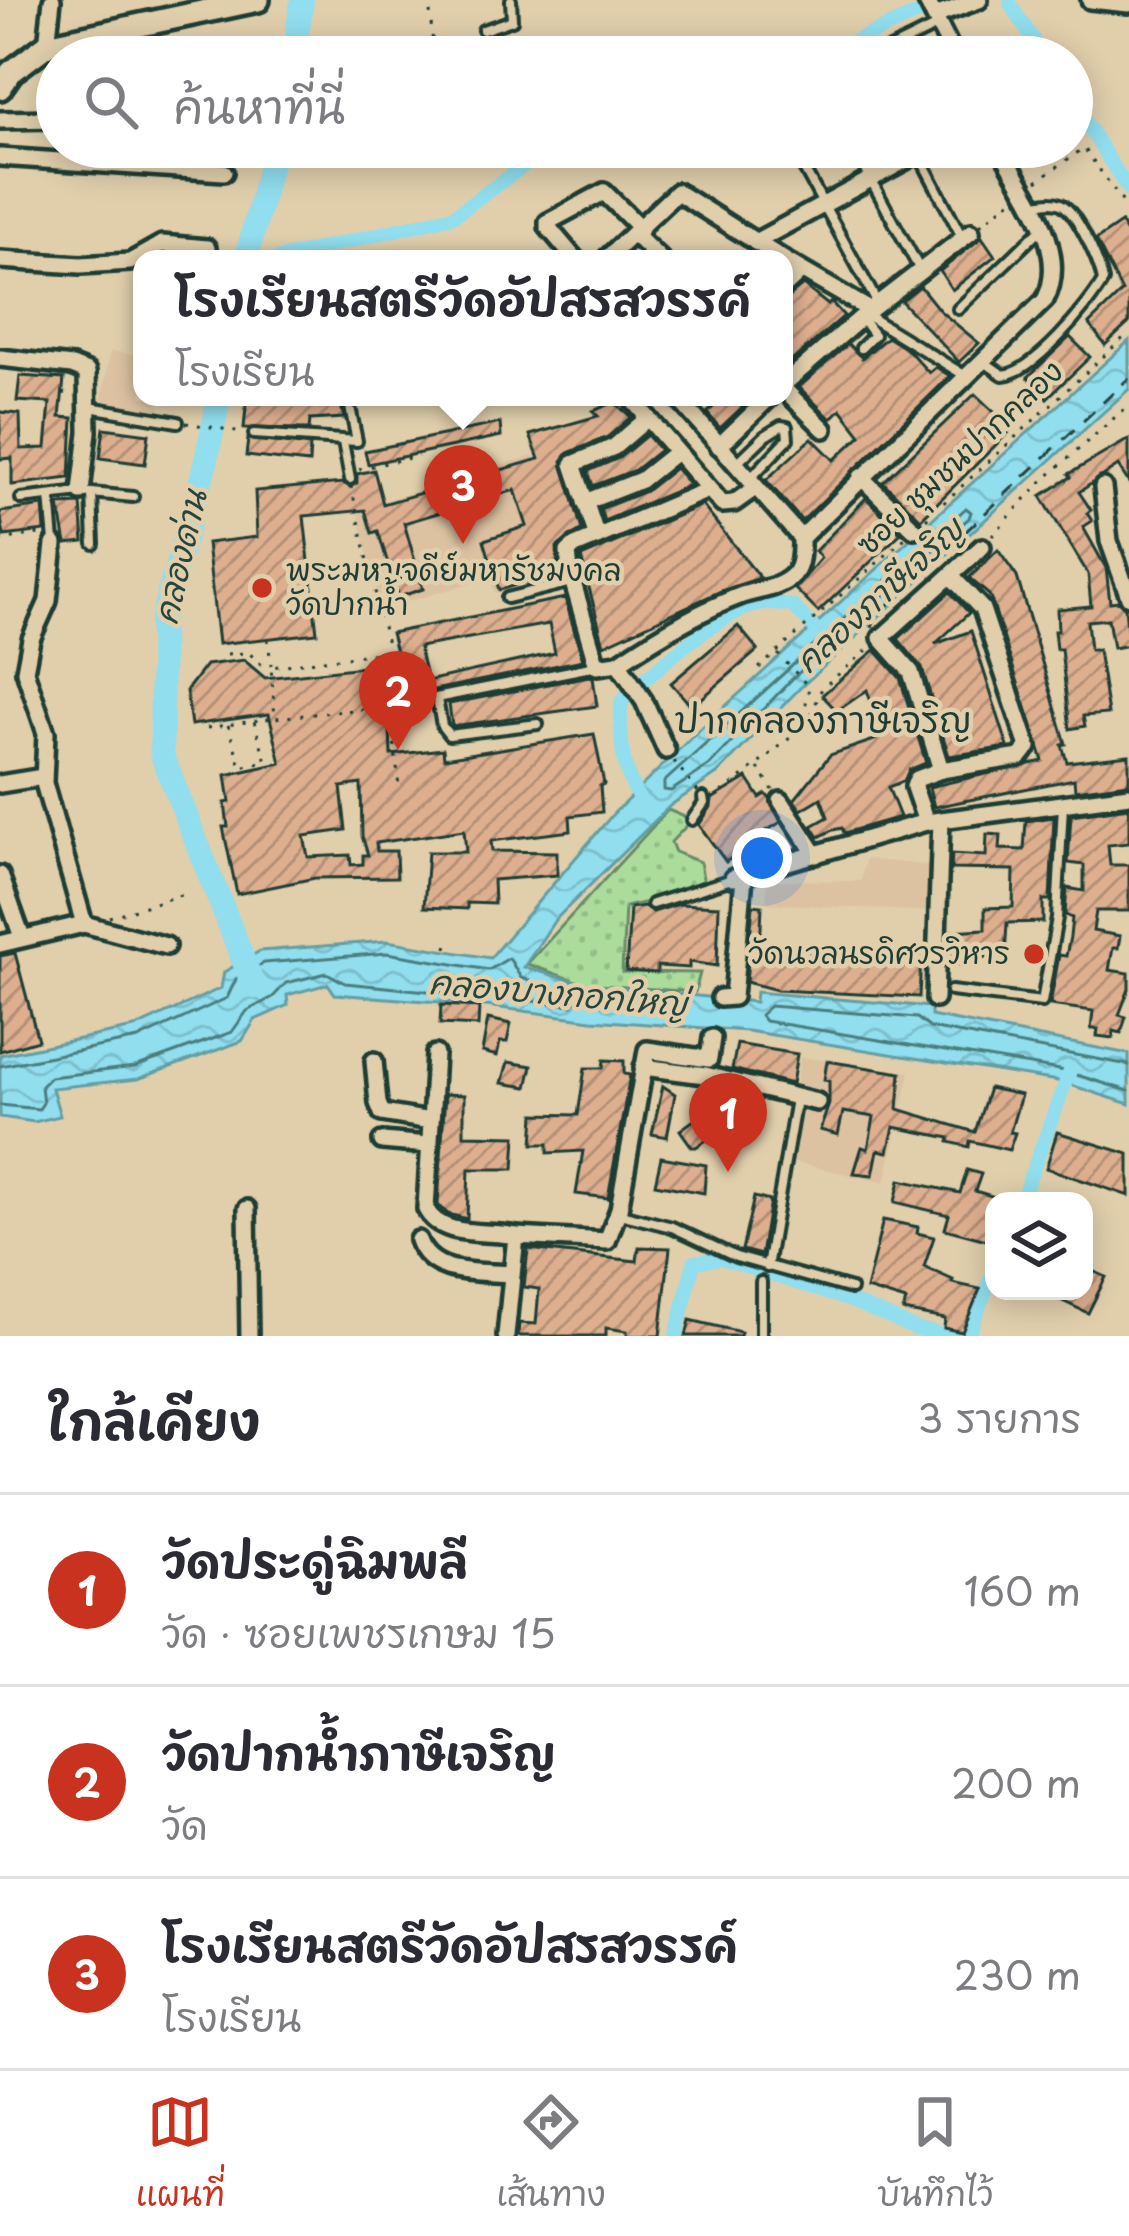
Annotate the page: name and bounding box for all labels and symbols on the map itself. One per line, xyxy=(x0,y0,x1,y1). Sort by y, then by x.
street label: ซอย ชุมชนปากคลอง xyxy=(845,348,1073,566)
pin: 3 xyxy=(424,445,502,544)
water label: คลองด่าน xyxy=(138,483,218,628)
water label: คลองภาษีเจริญ xyxy=(782,502,975,683)
place label: พระมหาเจดีย์มหารัชมงคล วัดปากน้ำ xyxy=(286,546,621,625)
marker: พระมหาเจดีย์มหารัชมงคล วัดปากน้ำ xyxy=(249,575,275,601)
pin: 2 xyxy=(359,651,437,750)
district label: ปากคลองภาษีเจริญ xyxy=(675,691,971,745)
your location xyxy=(732,828,792,888)
place label: วัดนวลนรดิศวรวิหาร xyxy=(748,929,1010,974)
marker: วัดนวลนรดิศวรวิหาร xyxy=(1021,941,1047,967)
water label: คลองบางกอกใหญ่ xyxy=(428,955,695,1028)
pin: 1 xyxy=(689,1073,767,1172)

